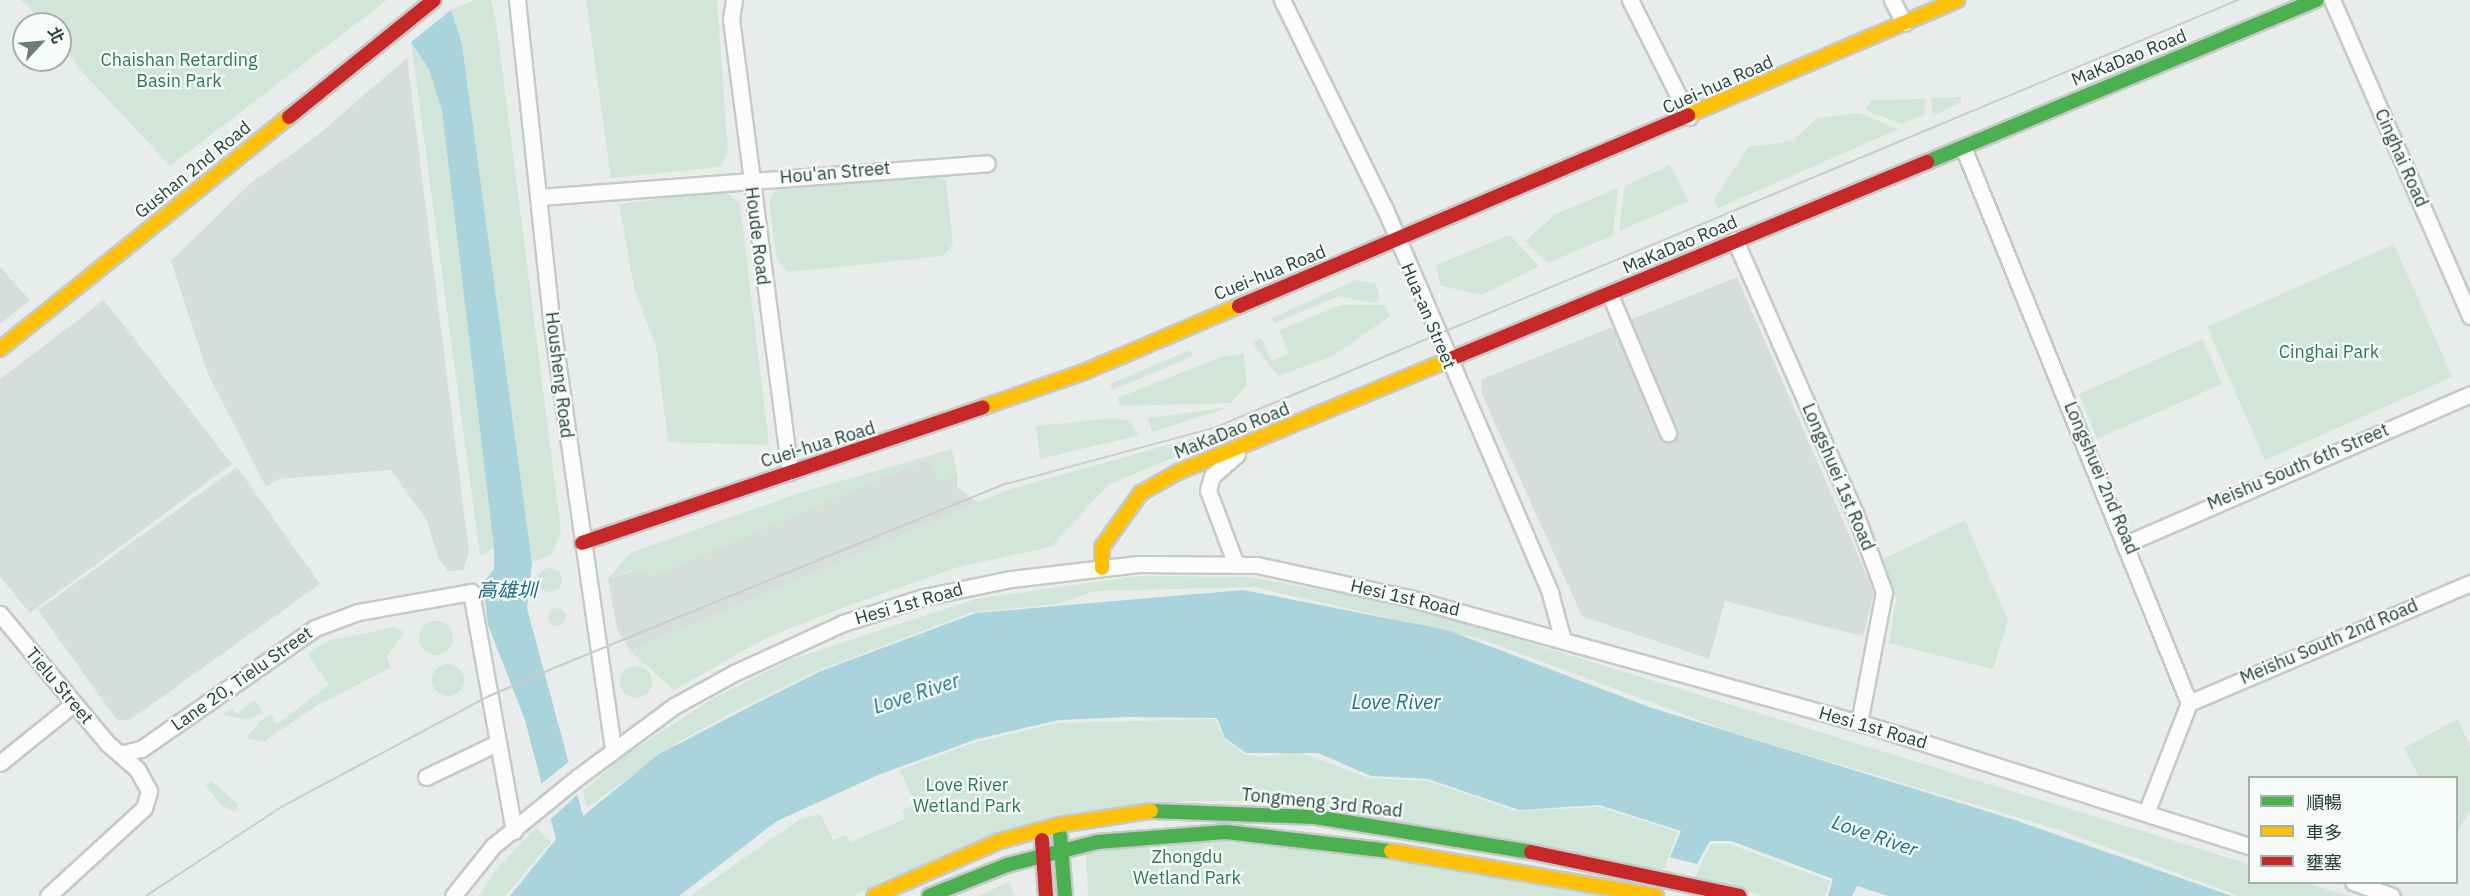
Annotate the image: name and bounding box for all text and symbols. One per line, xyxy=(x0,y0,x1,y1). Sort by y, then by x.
north arrow xyxy=(12,12,72,72)
text: 北 xyxy=(44,23,69,47)
street label: MaKaDao Road xyxy=(2068,25,2190,91)
park label: Chaishan Retarding Basin Park xyxy=(101,50,257,92)
street label: Cuei-hua Road xyxy=(1659,51,1777,119)
street label: Cinghai Road xyxy=(2370,105,2432,211)
street label: Gushan 2nd Road xyxy=(131,117,255,223)
street label: Hou'an Street xyxy=(779,157,891,189)
street label: Houde Road xyxy=(740,186,774,286)
street label: MaKaDao Road xyxy=(1619,211,1741,279)
street label: Cuei-hua Road xyxy=(1211,241,1329,305)
street label: Hua-an Street xyxy=(1396,260,1460,372)
street label: Housheng Road xyxy=(541,311,577,439)
park label: Cinghai Park xyxy=(2279,341,2379,363)
street label: MaKaDao Road xyxy=(1171,398,1293,464)
street label: Longshuei 2nd Road xyxy=(2059,398,2143,558)
street label: Longshuei 1st Road xyxy=(1797,400,1879,554)
street label: Cuei-hua Road xyxy=(758,417,878,473)
street label: Meishu South 6th Street xyxy=(2204,419,2392,515)
street label: Hesi 1st Road xyxy=(1348,575,1462,621)
water label: 高雄圳 xyxy=(477,577,537,601)
street label: Hesi 1st Road xyxy=(852,578,966,630)
street label: Meishu South 2nd Road xyxy=(2237,595,2421,689)
street label: Lane 20, Tielu Street xyxy=(167,622,317,736)
street label: Tielu Street xyxy=(21,643,97,729)
water label: Love River xyxy=(870,668,962,718)
water label: Love River xyxy=(1351,689,1441,713)
street label: Hesi 1st Road xyxy=(1816,702,1930,754)
park label: Love River Wetland Park xyxy=(913,775,1021,818)
legend xyxy=(2248,776,2458,884)
street label: Tongmeng 3rd Road xyxy=(1240,784,1404,822)
text: 順暢 xyxy=(2306,791,2342,814)
water label: Love River xyxy=(1829,809,1921,861)
text: 車多 xyxy=(2306,821,2342,844)
park label: Zhongdu Wetland Park xyxy=(1133,847,1241,890)
text: 壅塞 xyxy=(2306,851,2342,874)

